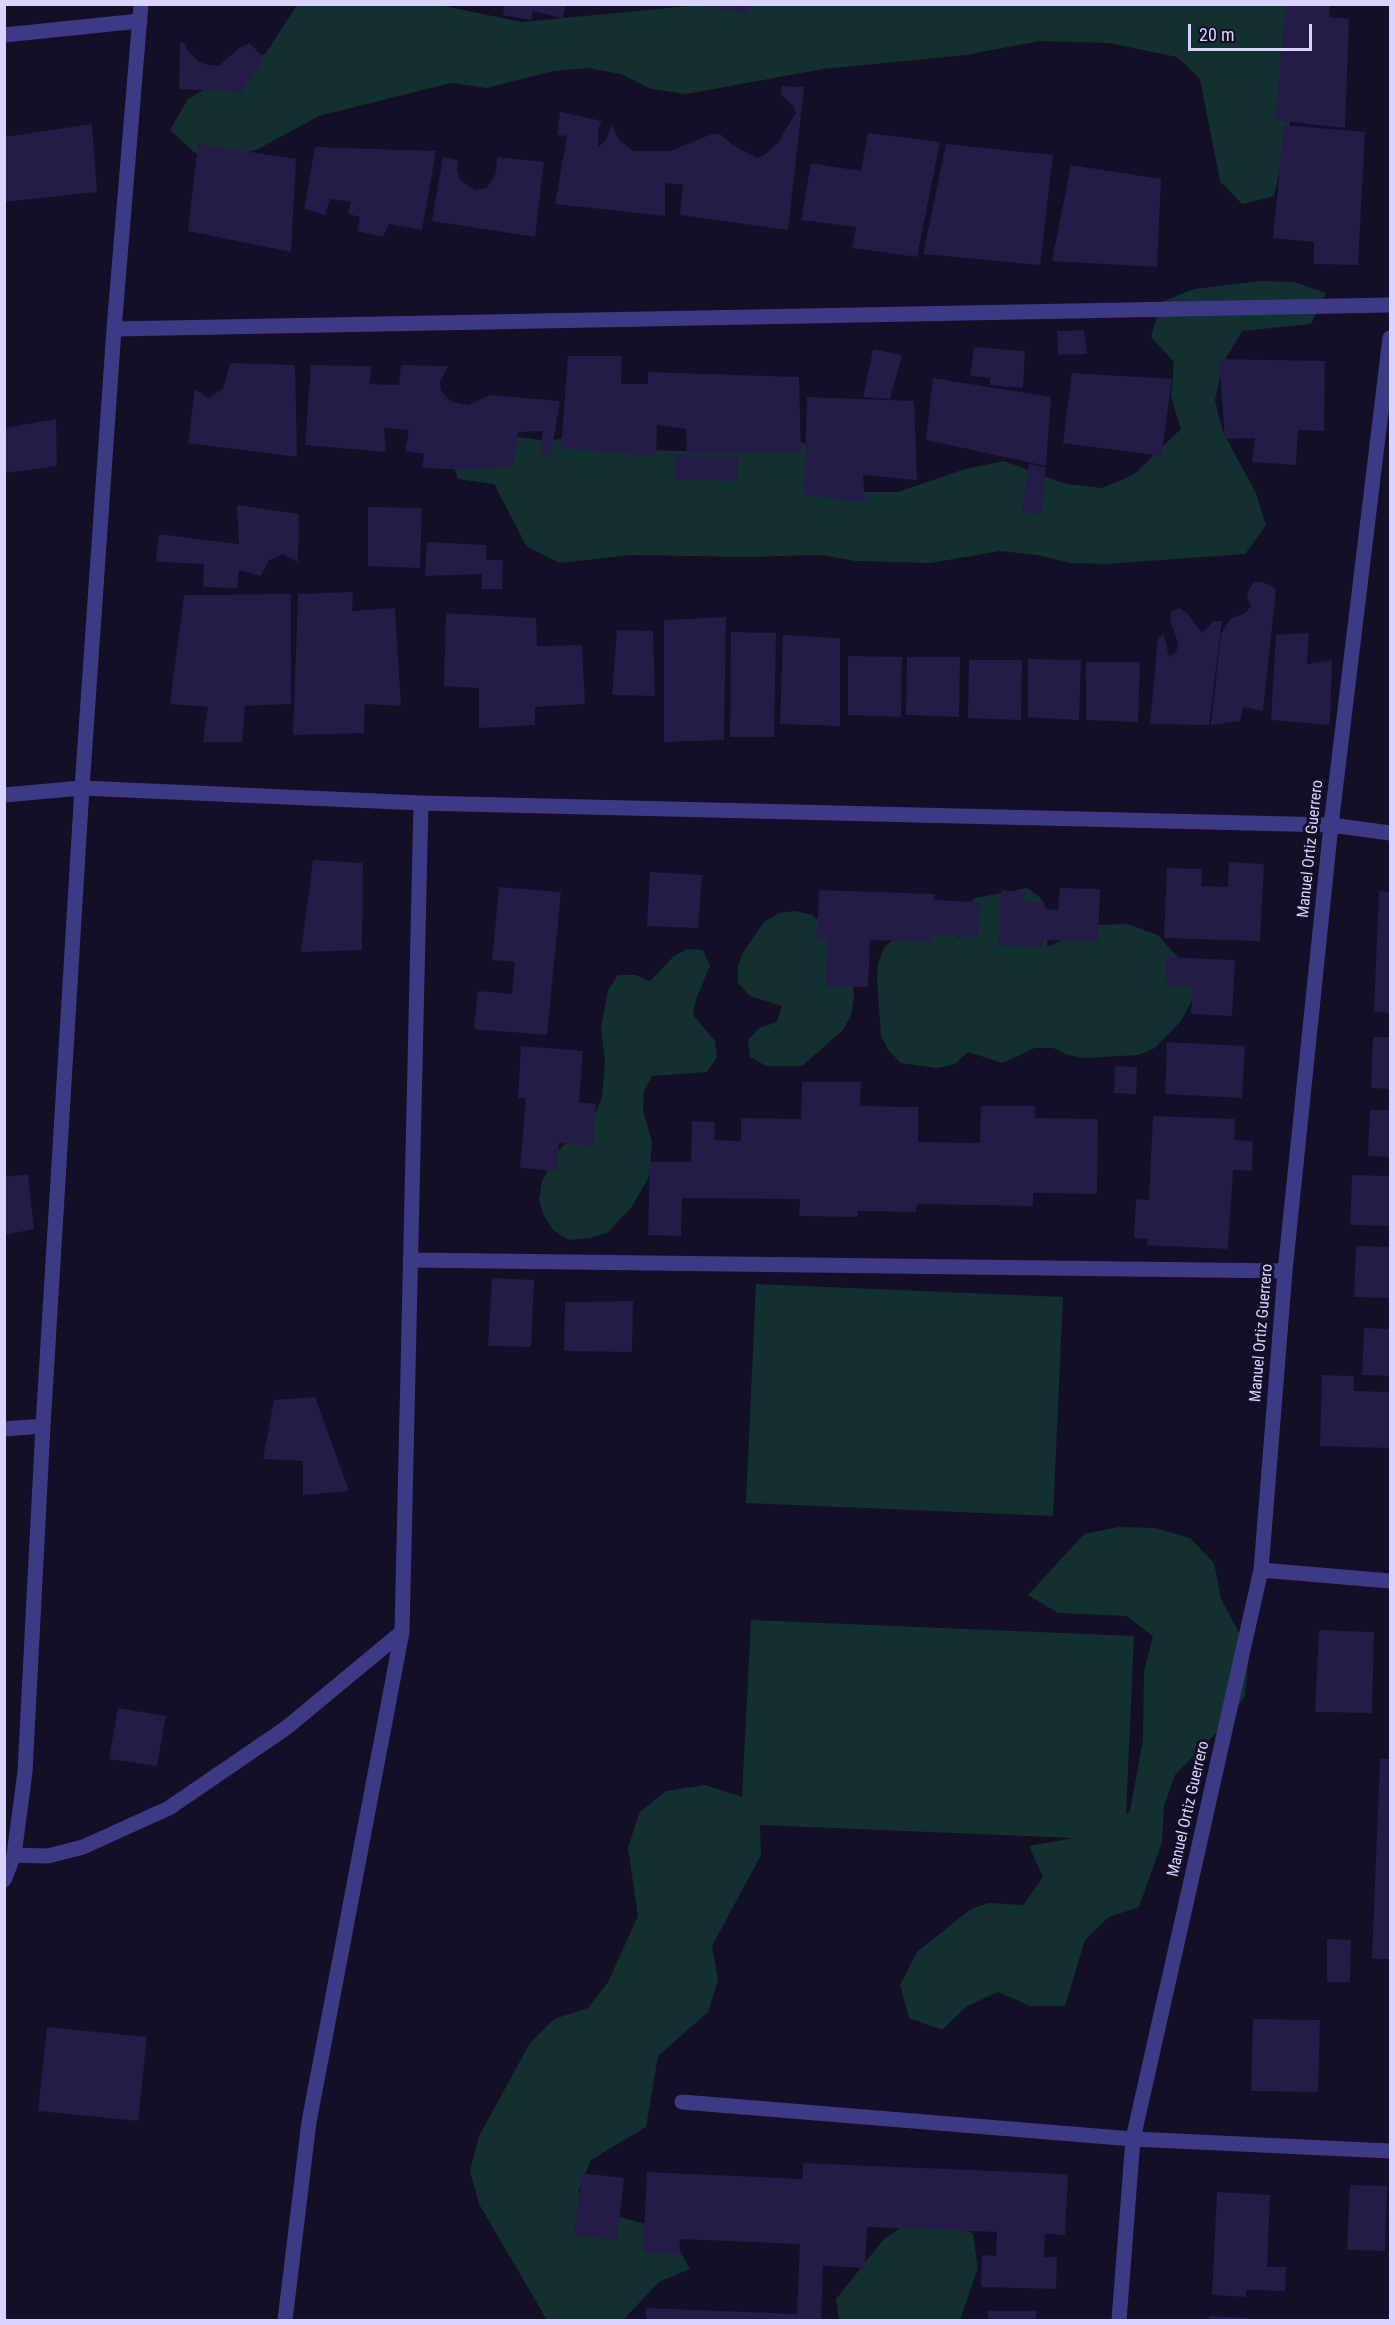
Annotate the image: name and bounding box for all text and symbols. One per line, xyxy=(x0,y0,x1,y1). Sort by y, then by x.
scale bar xyxy=(1191,12,1316,50)
text: 20 m xyxy=(1199,24,1234,45)
street label: Manuel Ortiz Guerrero xyxy=(1294,779,1328,919)
street label: Manuel Ortiz Guerrero xyxy=(1246,1263,1278,1403)
street label: Manuel Ortiz Guerrero xyxy=(1164,1739,1214,1879)

